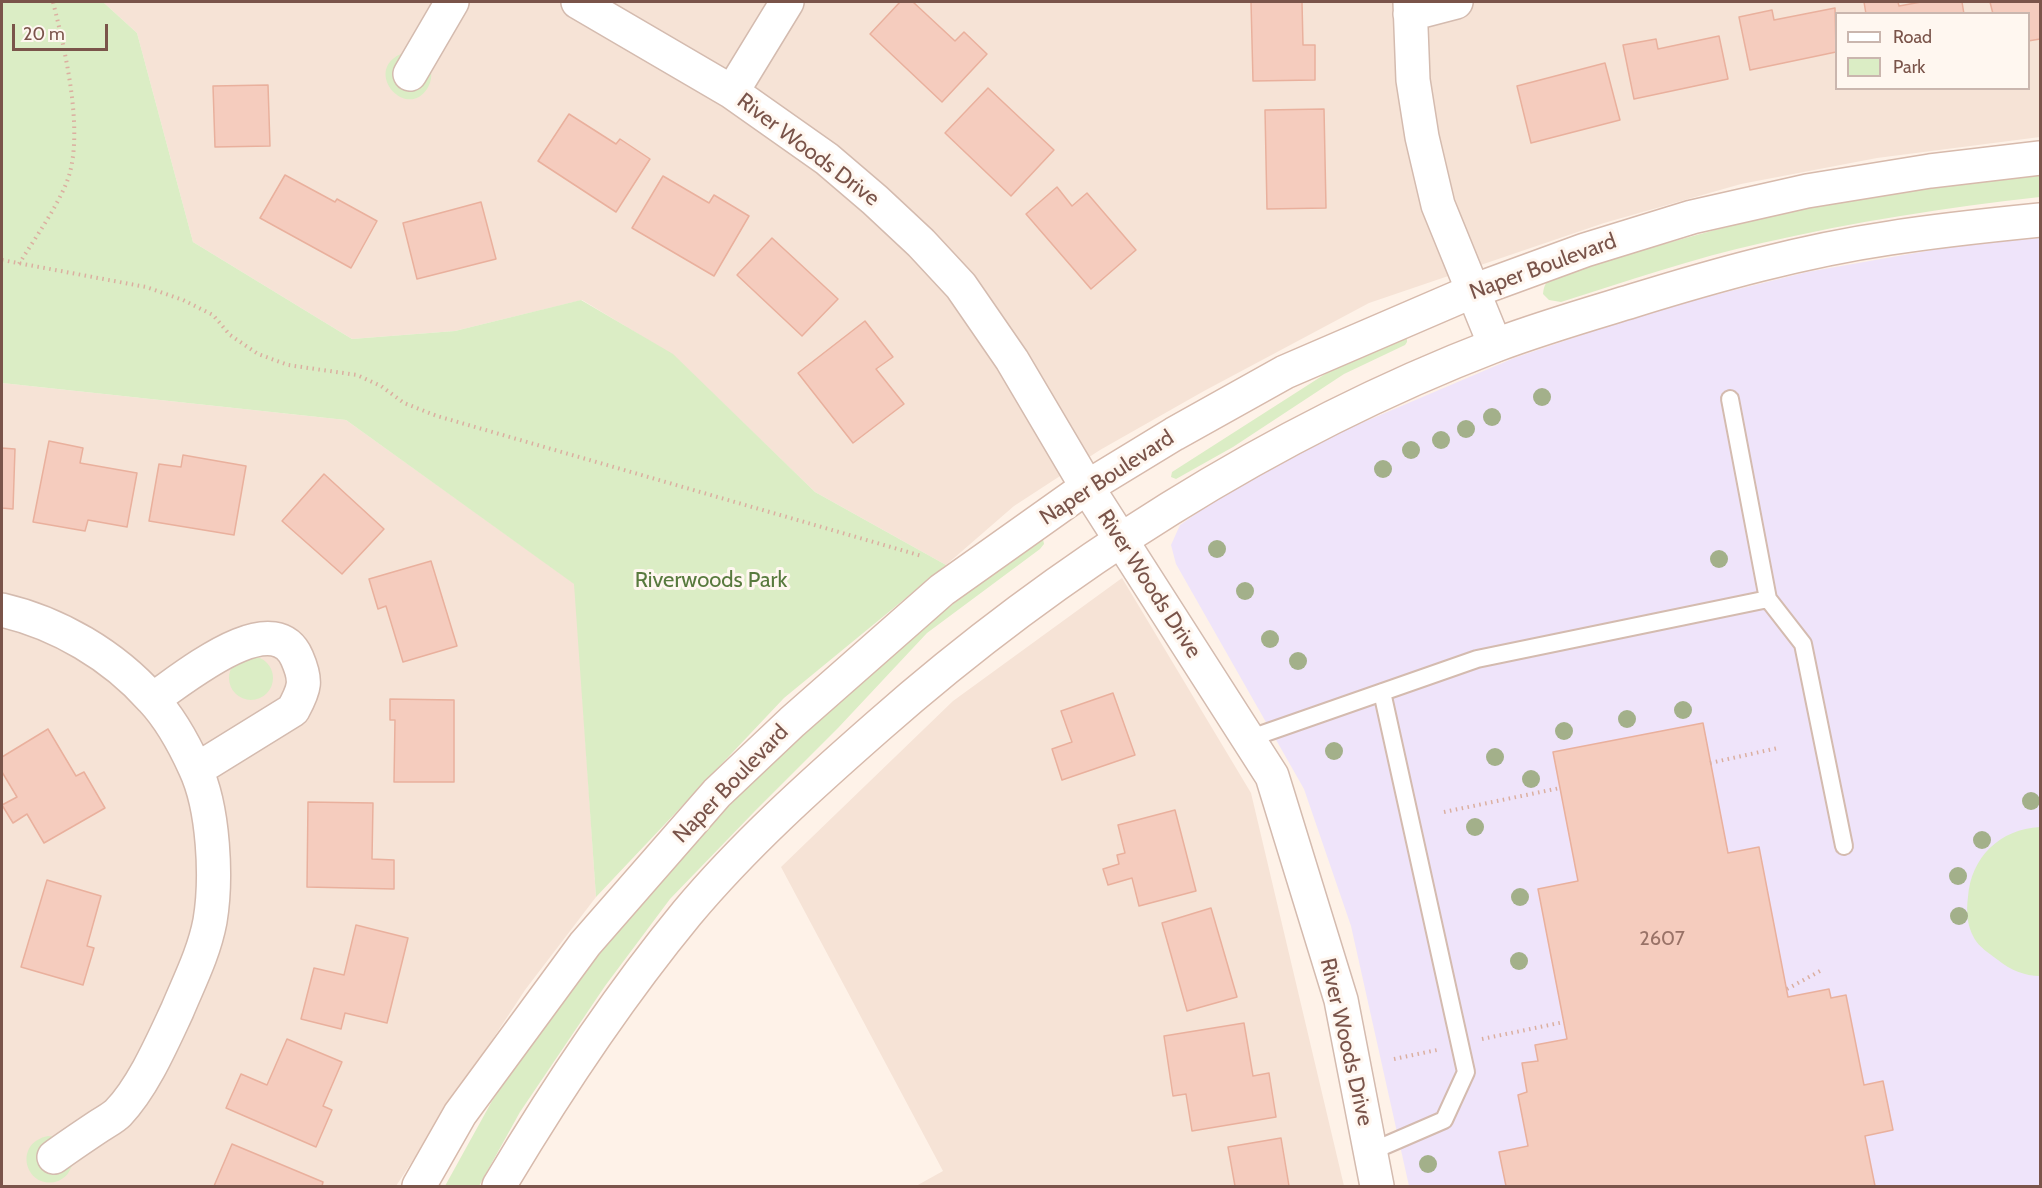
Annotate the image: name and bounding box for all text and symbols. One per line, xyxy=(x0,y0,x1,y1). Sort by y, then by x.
scale bar xyxy=(15,12,111,50)
legend xyxy=(1835,12,2030,90)
text: 20 m xyxy=(23,23,65,45)
text: Road xyxy=(1893,26,1932,48)
text: Park xyxy=(1893,56,1925,78)
street label: River Woods Drive xyxy=(732,88,884,212)
street label: Naper Boulevard xyxy=(1466,228,1620,306)
street label: Naper Boulevard xyxy=(1035,425,1179,531)
street label: River Woods Drive xyxy=(1091,505,1207,663)
park label: Riverwoods Park xyxy=(635,568,787,594)
street label: Naper Boulevard xyxy=(668,719,794,849)
house number: 2607 xyxy=(1639,927,1685,951)
street label: River Woods Drive xyxy=(1314,956,1378,1128)

